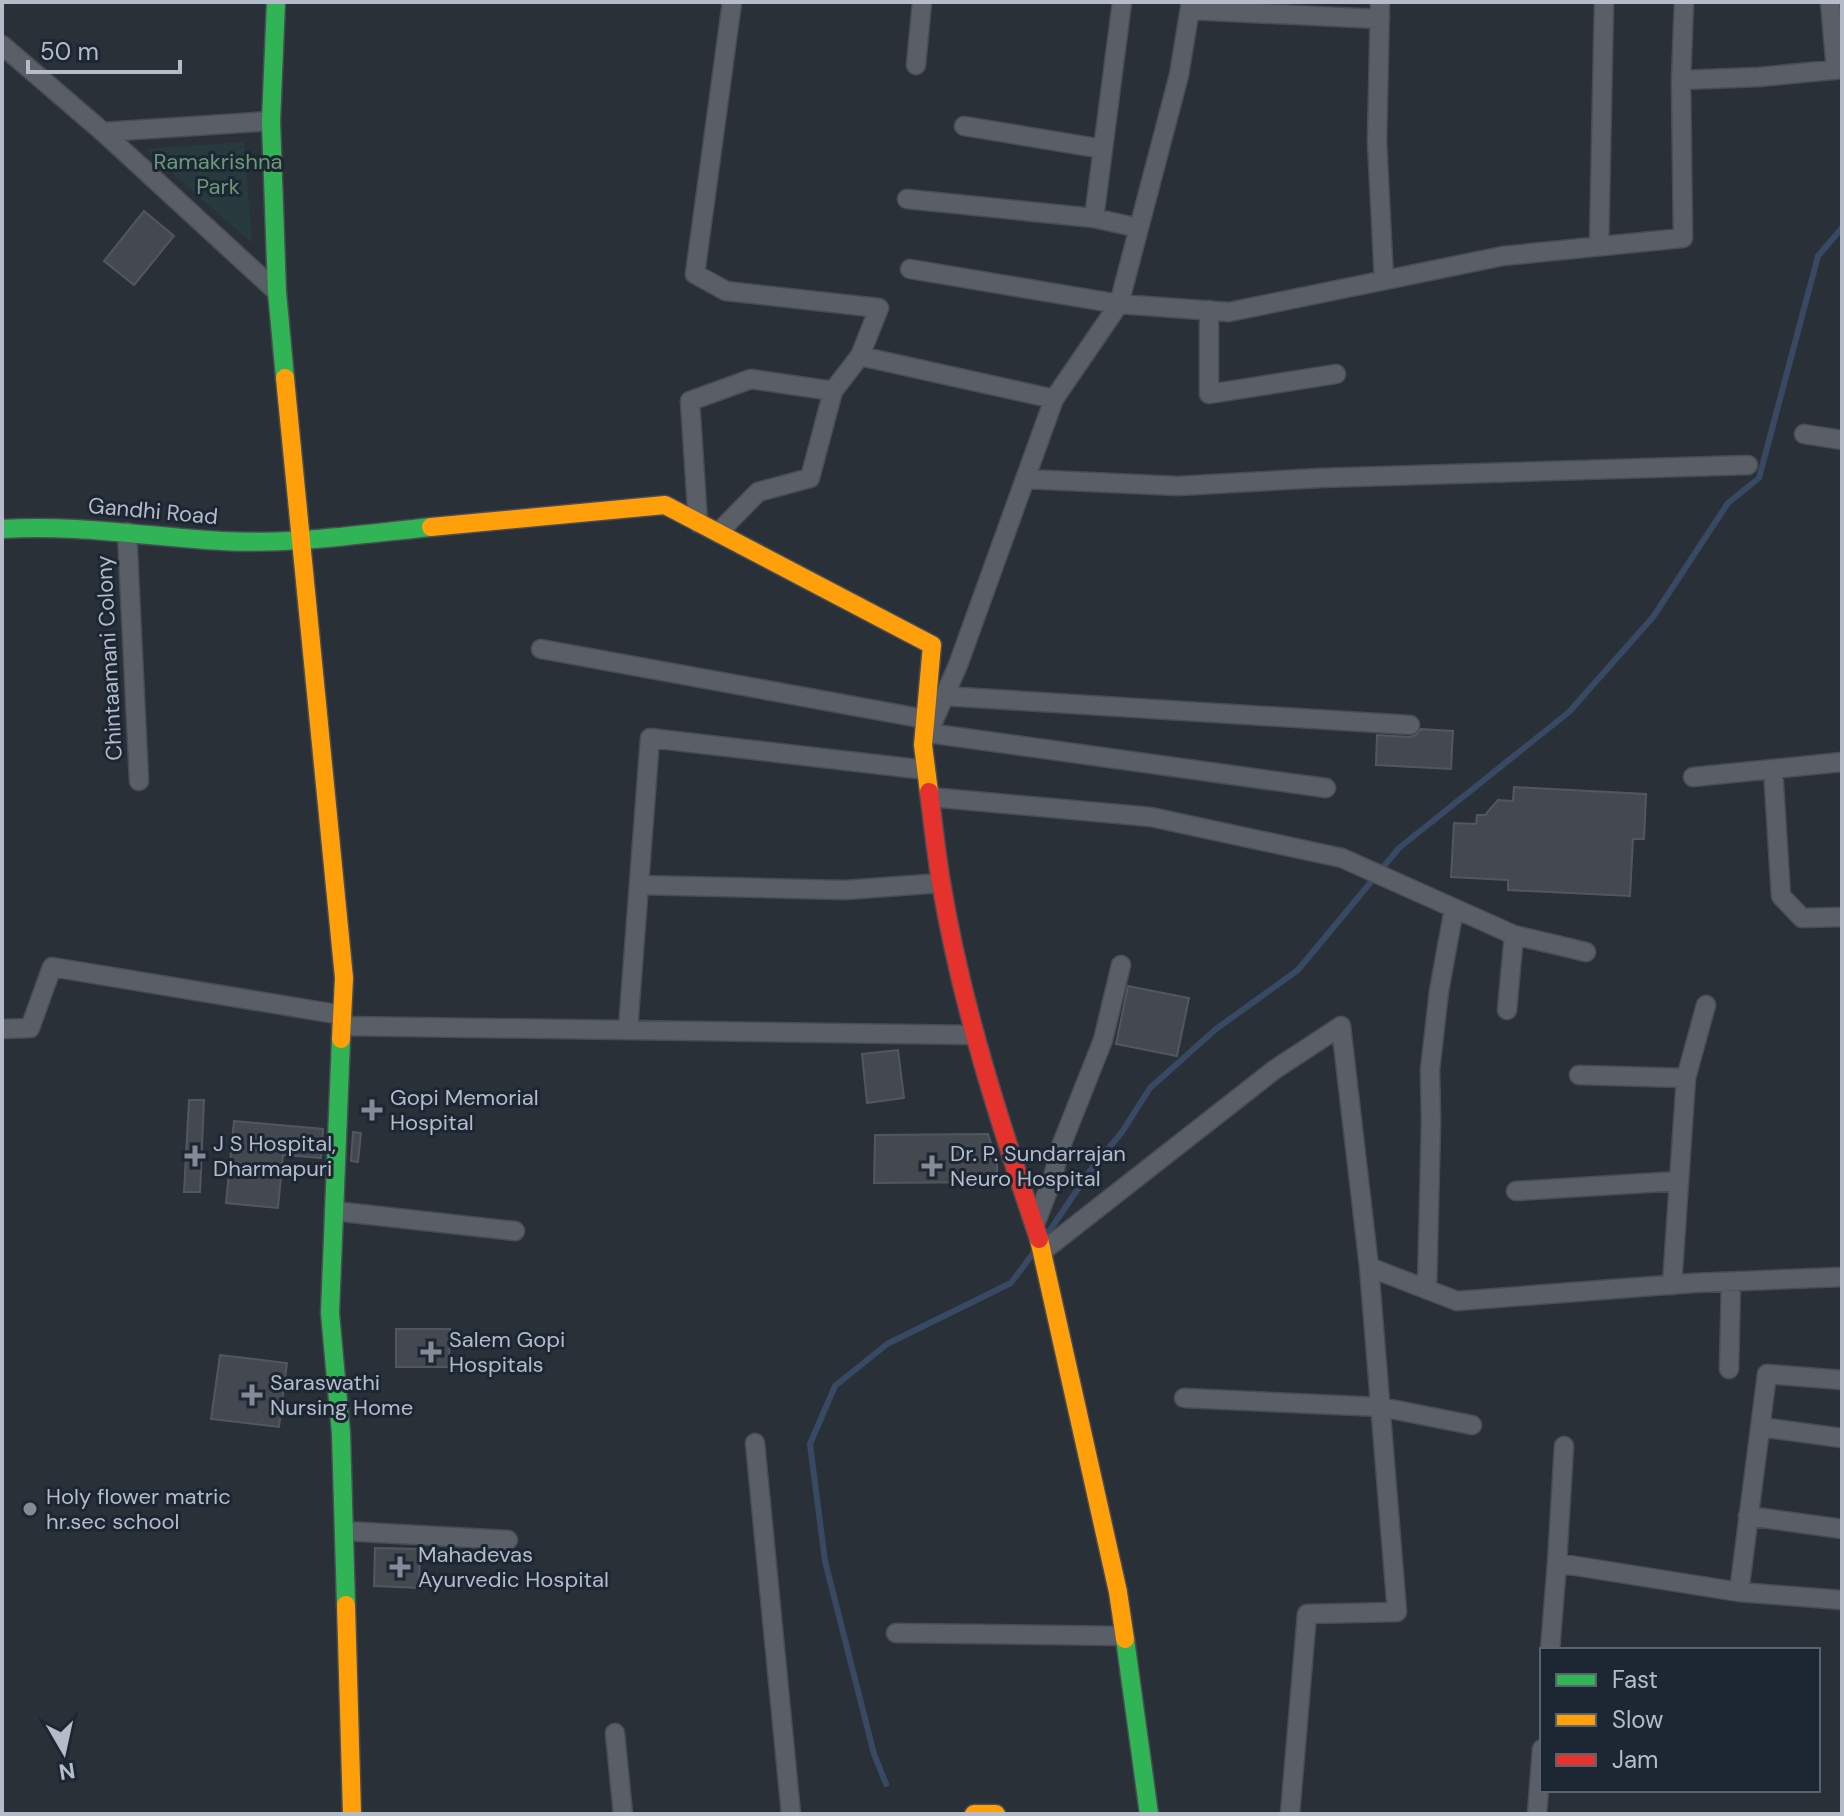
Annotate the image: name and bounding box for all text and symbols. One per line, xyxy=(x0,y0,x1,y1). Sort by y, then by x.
scale bar xyxy=(28,24,180,74)
text: 50 m xyxy=(40,36,99,67)
park label: Ramakrishna Park xyxy=(153,147,283,201)
street label: Gandhi Road xyxy=(87,491,219,531)
street label: Chintaamani Colony xyxy=(89,555,129,761)
place label: Gopi Memorial Hospital xyxy=(390,1083,539,1137)
marker: Gopi Memorial Hospital xyxy=(361,1099,383,1121)
place label: J S Hospital, Dharmapuri xyxy=(213,1129,336,1183)
place label: Dr. P. Sundarrajan Neuro Hospital xyxy=(950,1139,1126,1193)
marker: J S Hospital, Dharmapuri xyxy=(184,1145,206,1167)
marker: Dr. P. Sundarrajan Neuro Hospital xyxy=(921,1155,943,1177)
place label: Salem Gopi Hospitals xyxy=(449,1325,565,1379)
marker: Salem Gopi Hospitals xyxy=(420,1341,442,1363)
place label: Saraswathi Nursing Home xyxy=(270,1368,413,1422)
marker: Saraswathi Nursing Home xyxy=(241,1384,263,1406)
place label: Holy flower matric hr.sec school xyxy=(46,1482,231,1536)
marker: Holy flower matric hr.sec school xyxy=(21,1500,39,1518)
place label: Mahadevas Ayurvedic Hospital xyxy=(418,1540,609,1594)
marker: Mahadevas Ayurvedic Hospital xyxy=(389,1556,411,1578)
legend xyxy=(1540,1648,1820,1792)
text: Fast xyxy=(1612,1664,1658,1695)
text: Slow xyxy=(1612,1704,1663,1735)
north arrow xyxy=(24,1712,104,1792)
text: Jam xyxy=(1612,1744,1658,1775)
text: N xyxy=(57,1756,77,1787)

